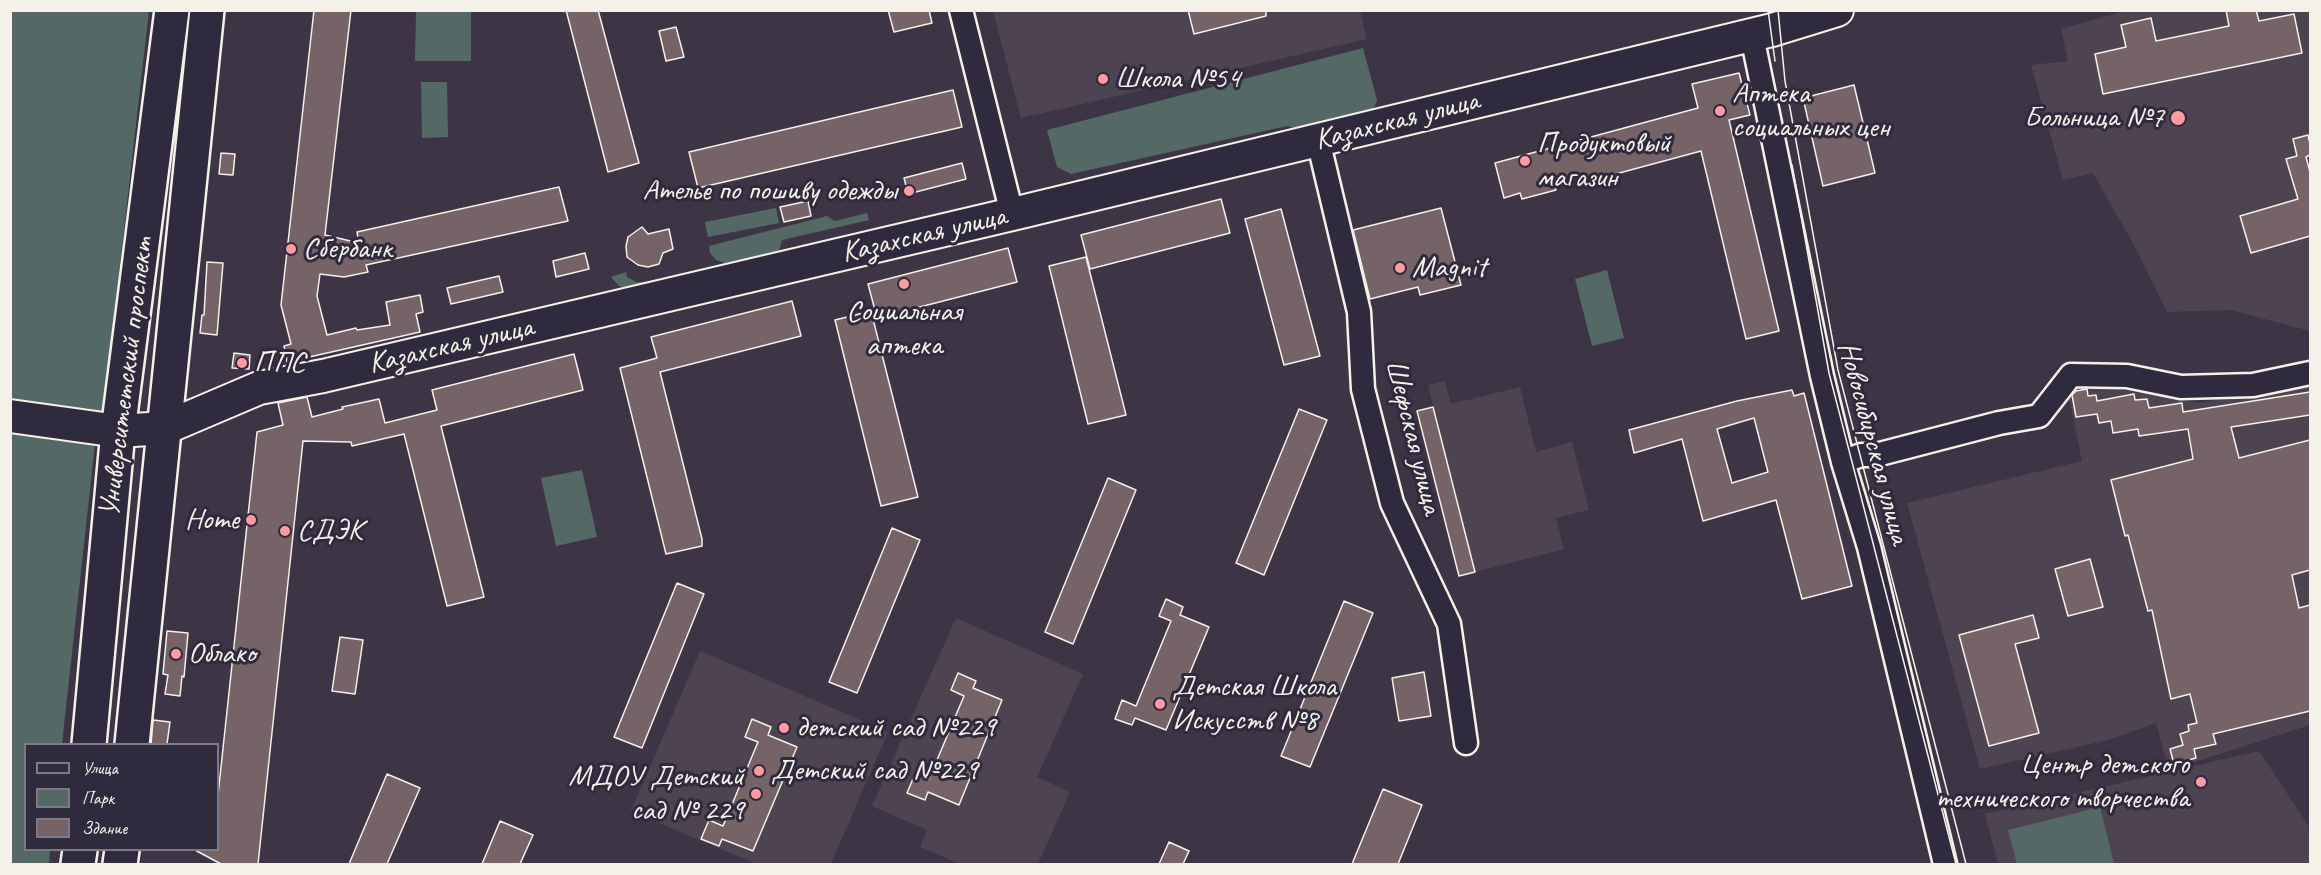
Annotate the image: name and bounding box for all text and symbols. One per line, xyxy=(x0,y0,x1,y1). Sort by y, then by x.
place label: Школа №54 xyxy=(1115,61,1240,97)
marker: Школа №54 xyxy=(1096,72,1110,86)
place label: Аптека социальных цен xyxy=(1732,76,1889,146)
street label: Казахская улица xyxy=(1311,83,1483,159)
place label: Больница №7 xyxy=(2024,100,2164,136)
marker: Аптека социальных цен xyxy=(1713,104,1727,118)
marker: Больница №7 xyxy=(2169,109,2187,127)
place label: Продуктовый магазин xyxy=(1537,126,1671,196)
marker: Продуктовый магазин xyxy=(1518,154,1532,168)
place label: Ателье по пошиву одежды xyxy=(643,173,897,209)
marker: Ателье по пошиву одежды xyxy=(902,184,916,198)
street label: Казахская улица xyxy=(838,199,1010,271)
place label: Сбербанк xyxy=(303,231,392,267)
street label: Университетский проспект xyxy=(92,235,162,519)
marker: Сбербанк xyxy=(284,242,298,256)
place label: Magnit xyxy=(1412,250,1486,286)
marker: Magnit xyxy=(1393,261,1407,275)
marker: Социальная аптека xyxy=(897,277,911,291)
place label: Социальная аптека xyxy=(846,294,962,364)
street label: Казахская улица xyxy=(365,310,537,382)
street label: Новосибирская улица xyxy=(1829,338,1917,548)
place label: ППС xyxy=(254,345,305,381)
marker: ППС xyxy=(235,356,249,370)
street label: Шефская улица xyxy=(1376,356,1450,518)
place label: Home xyxy=(185,502,239,538)
marker: Home xyxy=(244,513,258,527)
place label: СДЭК xyxy=(297,513,363,549)
marker: СДЭК xyxy=(278,524,292,538)
place label: Облако xyxy=(188,636,256,672)
marker: Облако xyxy=(169,647,183,661)
place label: Детская Школа Искусств №8 xyxy=(1172,669,1336,740)
marker: Детская Школа Искусств №8 xyxy=(1153,697,1167,711)
place label: детский сад №229 xyxy=(796,710,996,746)
marker: детский сад №229 xyxy=(777,721,791,735)
legend xyxy=(24,743,219,851)
place label: Центр детского технического творчества xyxy=(1936,747,2189,818)
place label: Детский сад №229 xyxy=(771,753,978,789)
text: Улица xyxy=(82,757,118,779)
place label: МДОУ Детский сад № 229 xyxy=(568,759,744,830)
marker: Детский сад №229 xyxy=(752,764,766,778)
marker: Центр детского технического творчества xyxy=(2194,775,2208,789)
text: Парк xyxy=(82,787,114,809)
marker: МДОУ Детский сад № 229 xyxy=(749,787,763,801)
text: Здание xyxy=(82,817,127,839)

